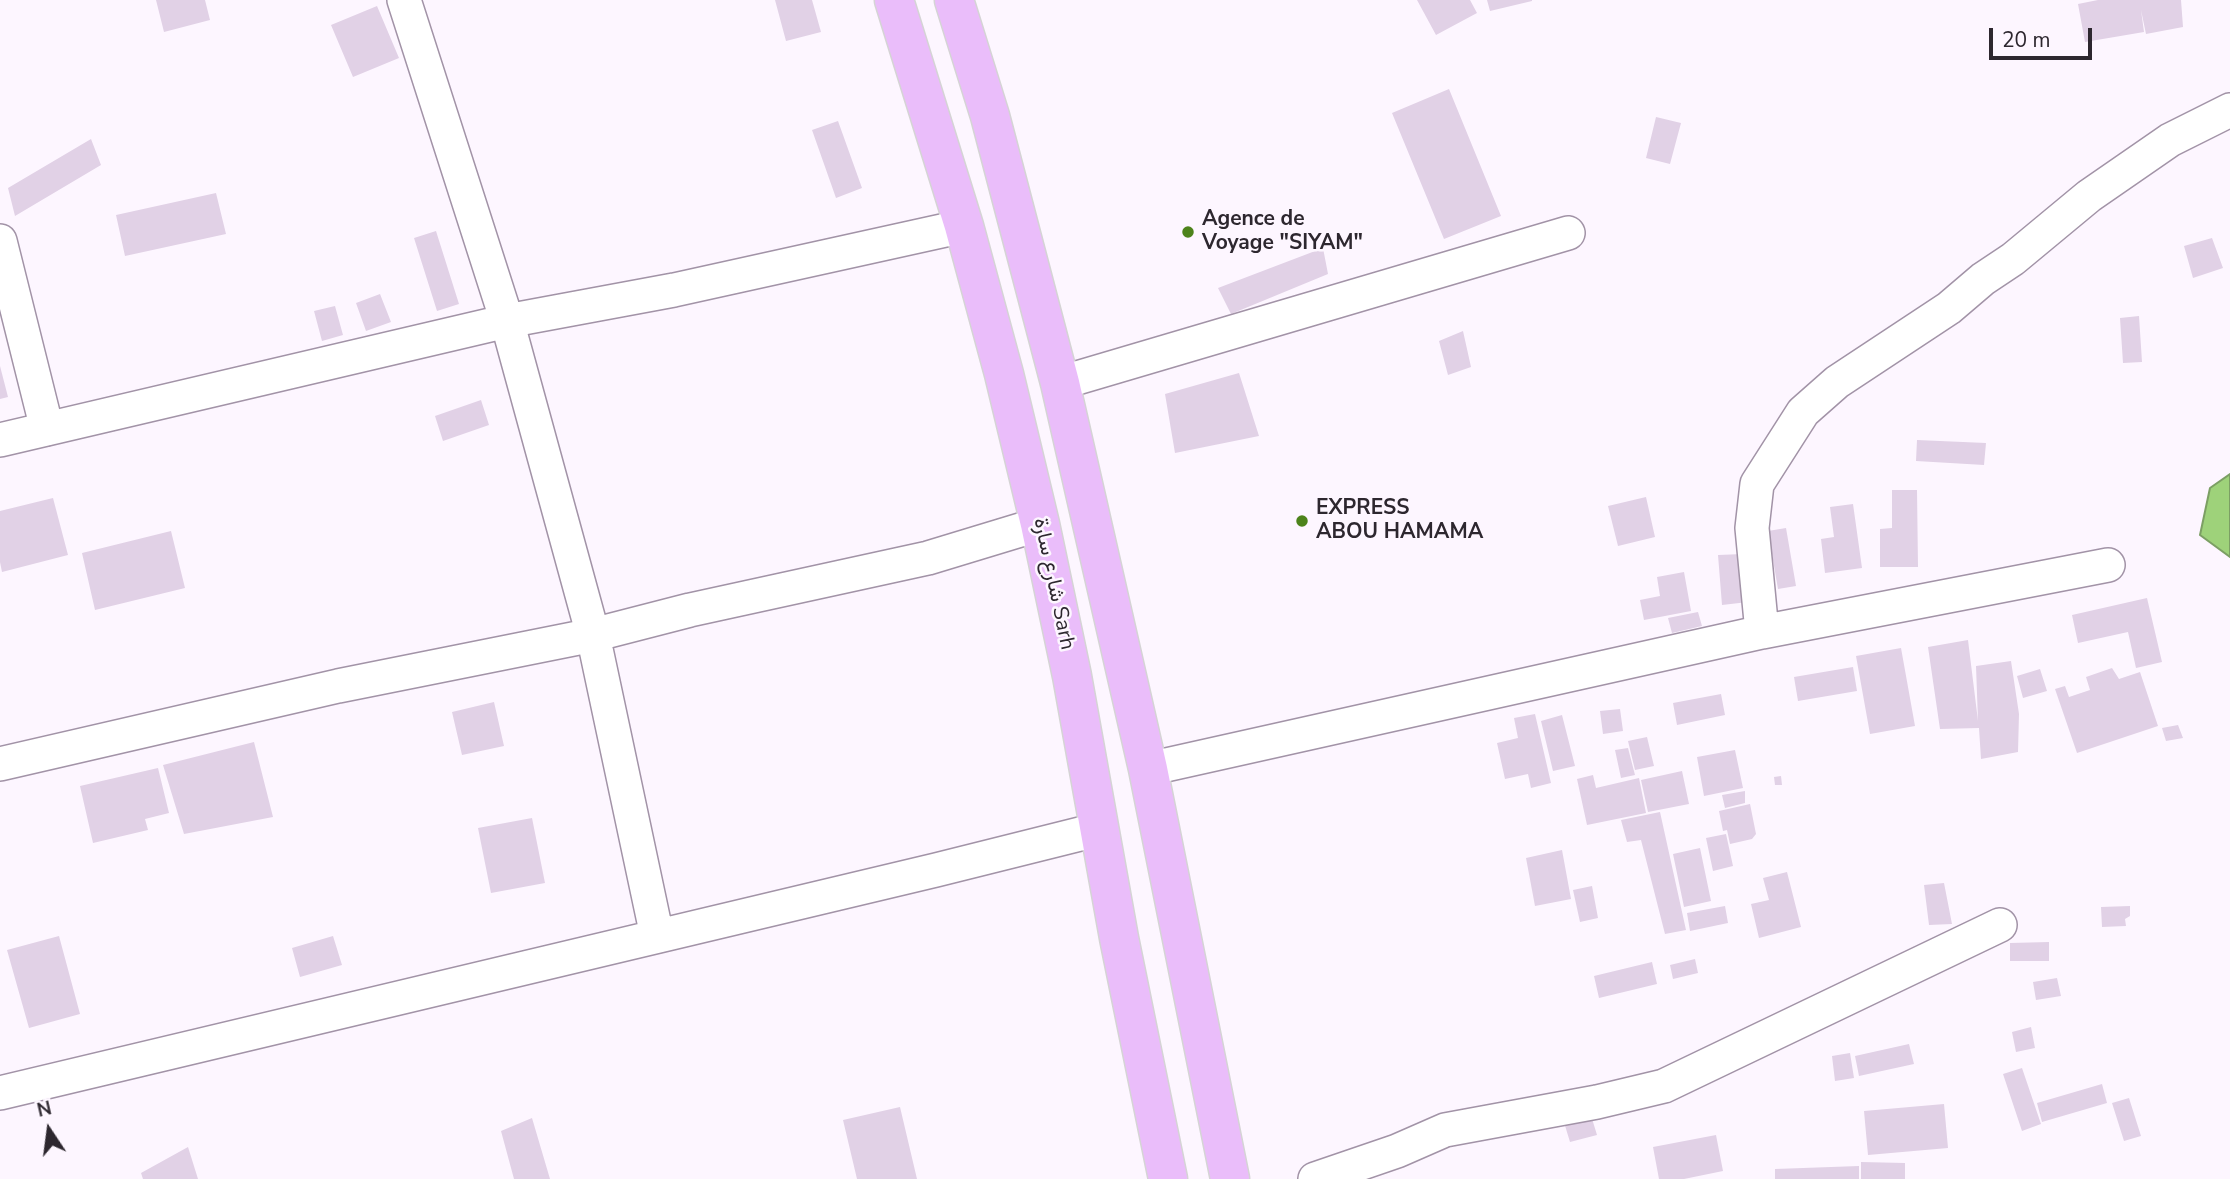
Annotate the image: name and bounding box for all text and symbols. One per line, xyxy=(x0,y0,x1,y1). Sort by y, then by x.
scale bar xyxy=(1992,14,2095,58)
text: 20 m xyxy=(2002,26,2051,54)
place label: Agence de Voyage "SIYAM" xyxy=(1202,207,1363,257)
marker: Agence de Voyage "SIYAM" xyxy=(1180,224,1196,240)
place label: EXPRESS ABOU HAMAMA xyxy=(1316,496,1483,546)
marker: EXPRESS ABOU HAMAMA xyxy=(1294,513,1310,529)
street label: شارع سارة Sarh xyxy=(1027,516,1079,652)
north arrow xyxy=(14,1095,84,1165)
text: N xyxy=(34,1095,54,1124)

